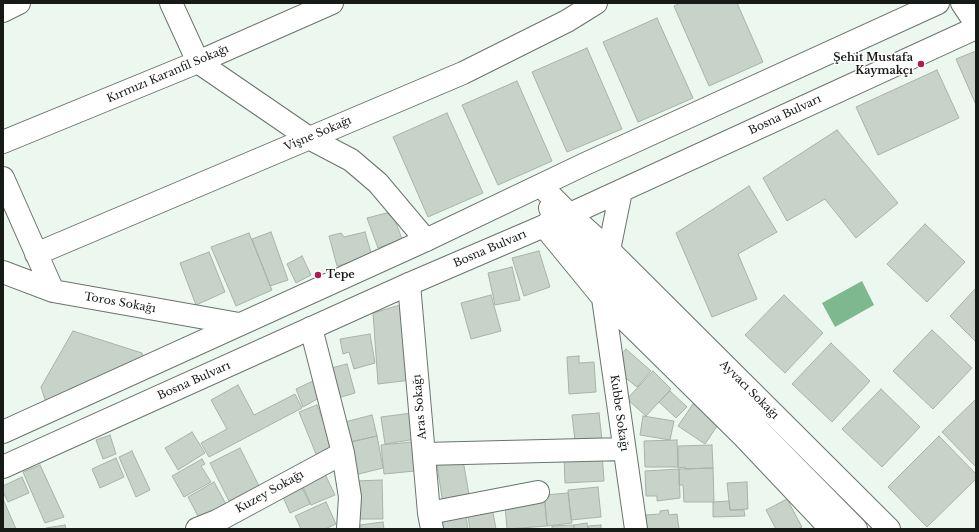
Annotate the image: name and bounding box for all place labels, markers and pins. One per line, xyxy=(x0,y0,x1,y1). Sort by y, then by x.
place label: Şehit Mustafa Kaymakçı xyxy=(833,51,913,77)
marker: Şehit Mustafa Kaymakçı xyxy=(916,59,926,69)
place label: Tepe xyxy=(326,268,355,282)
marker: Tepe xyxy=(313,270,323,280)

